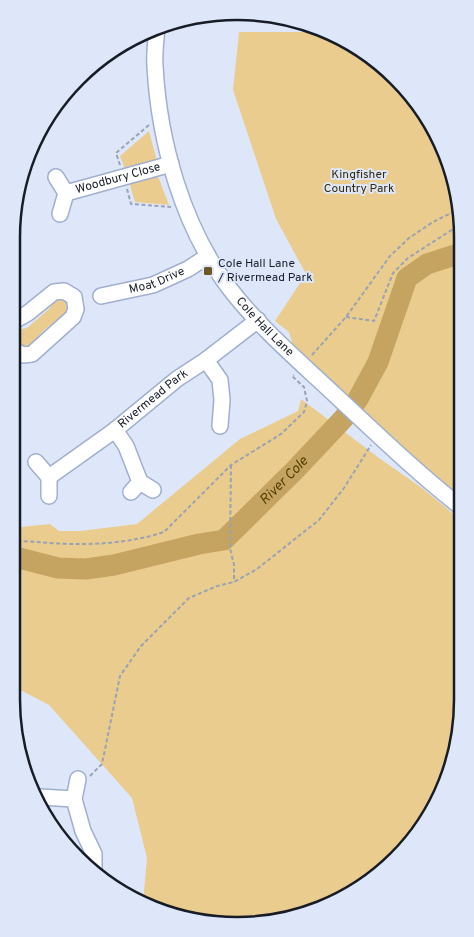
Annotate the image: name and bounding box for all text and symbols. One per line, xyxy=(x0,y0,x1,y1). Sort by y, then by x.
street label: Woodbury Close xyxy=(74,159,162,198)
park label: Kingfisher Country Park xyxy=(324,167,394,197)
place label: Cole Hall Lane / Rivermead Park xyxy=(217,256,313,286)
street label: Moat Drive xyxy=(127,264,187,298)
marker: Cole Hall Lane / Rivermead Park xyxy=(202,265,214,277)
street label: Cole Hall Lane xyxy=(232,294,297,360)
street label: Rivermead Park xyxy=(115,366,191,432)
water label: River Cole xyxy=(256,452,312,509)

